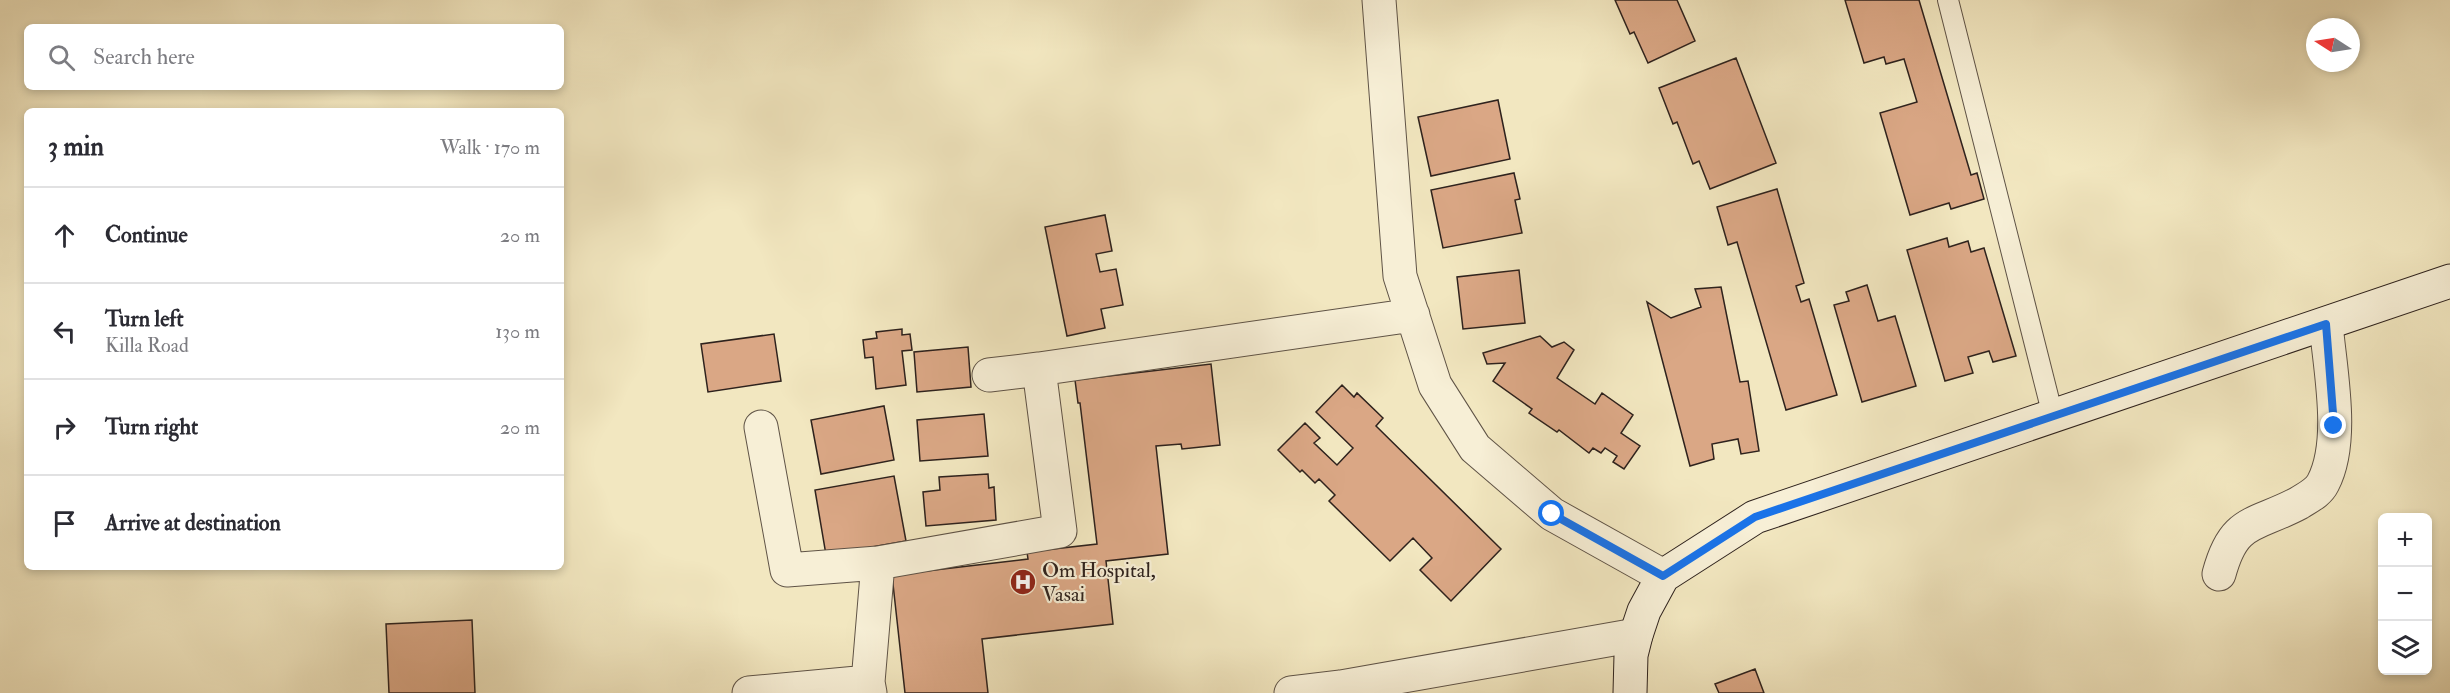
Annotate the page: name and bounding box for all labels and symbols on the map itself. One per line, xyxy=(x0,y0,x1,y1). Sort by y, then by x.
north arrow xyxy=(2306,18,2360,72)
route end xyxy=(2320,412,2346,438)
route start xyxy=(1538,500,1564,526)
place label: Om Hospital, Vasai xyxy=(1042,557,1156,608)
hospital icon: Om Hospital, Vasai xyxy=(1008,567,1038,597)

